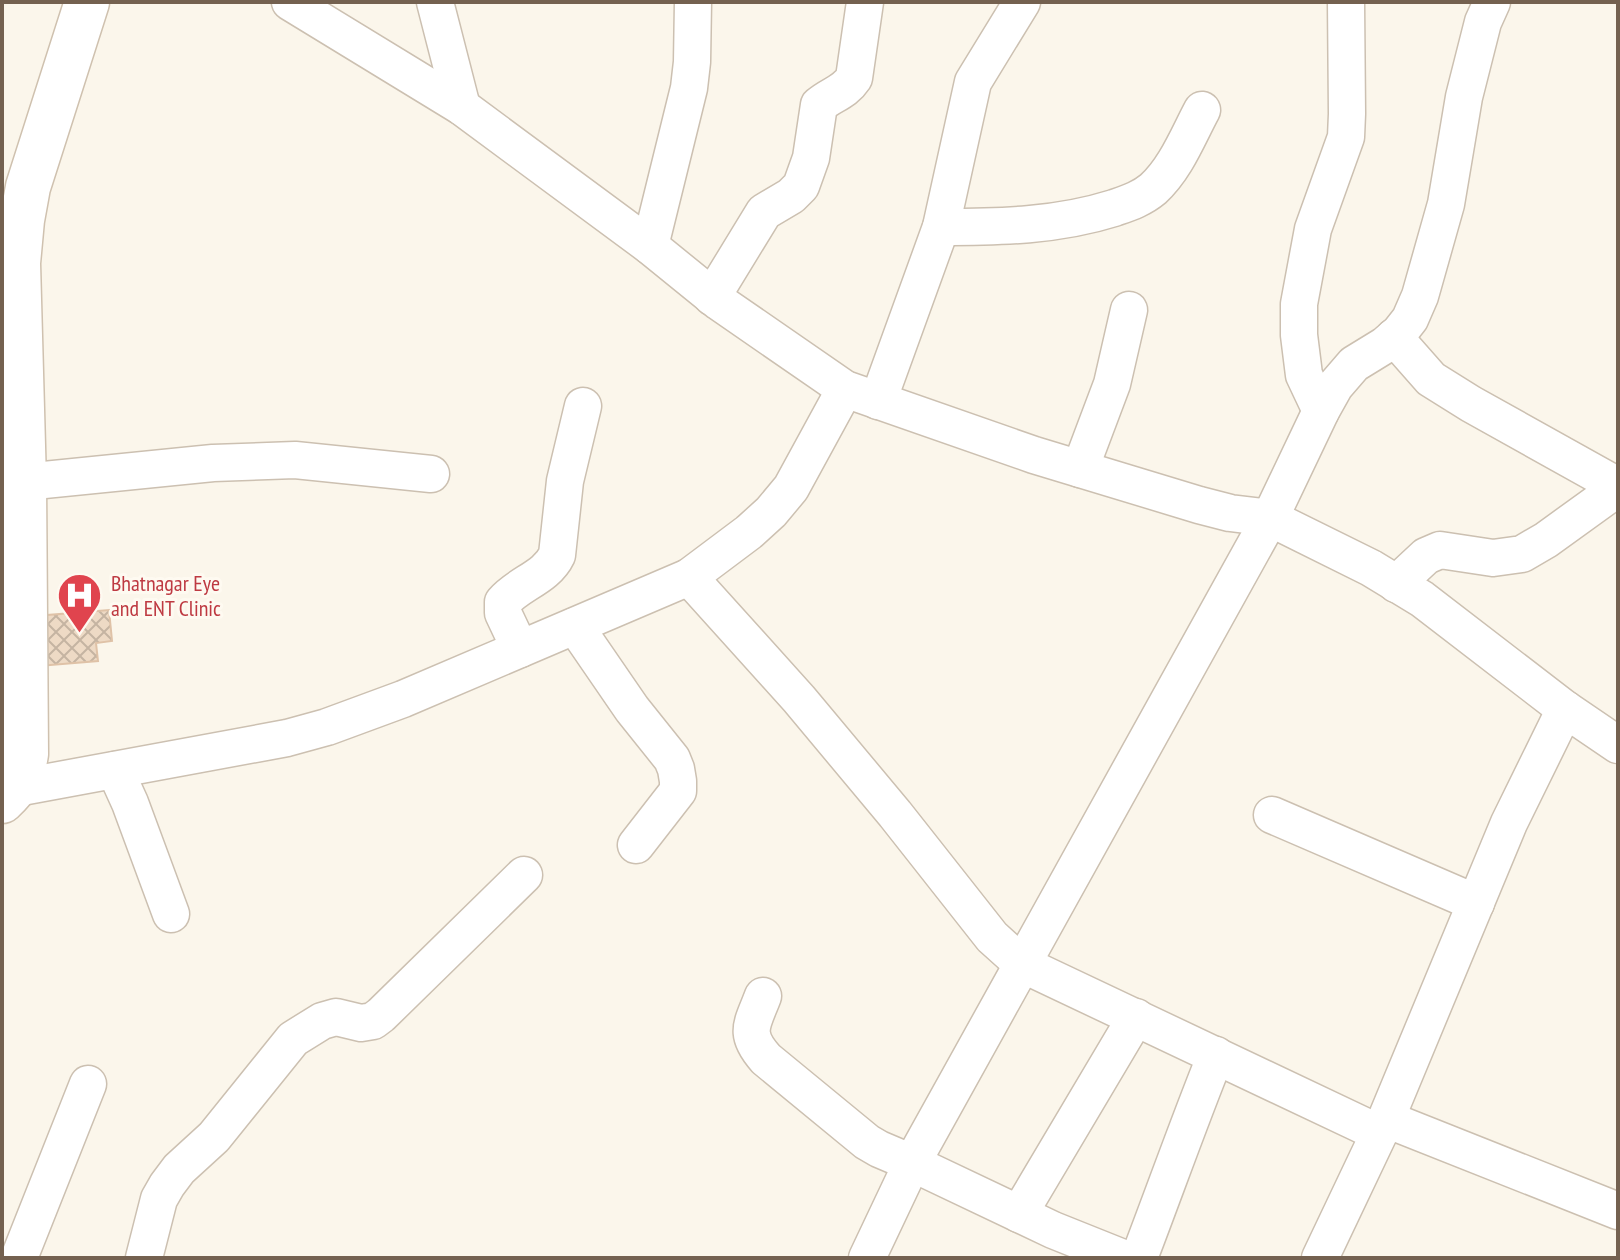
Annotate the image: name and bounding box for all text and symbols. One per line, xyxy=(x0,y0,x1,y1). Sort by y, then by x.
place label: Bhatnagar Eye and ENT Clinic xyxy=(111,569,221,622)
hospital icon: Bhatnagar Eye and ENT Clinic xyxy=(56,572,104,635)

